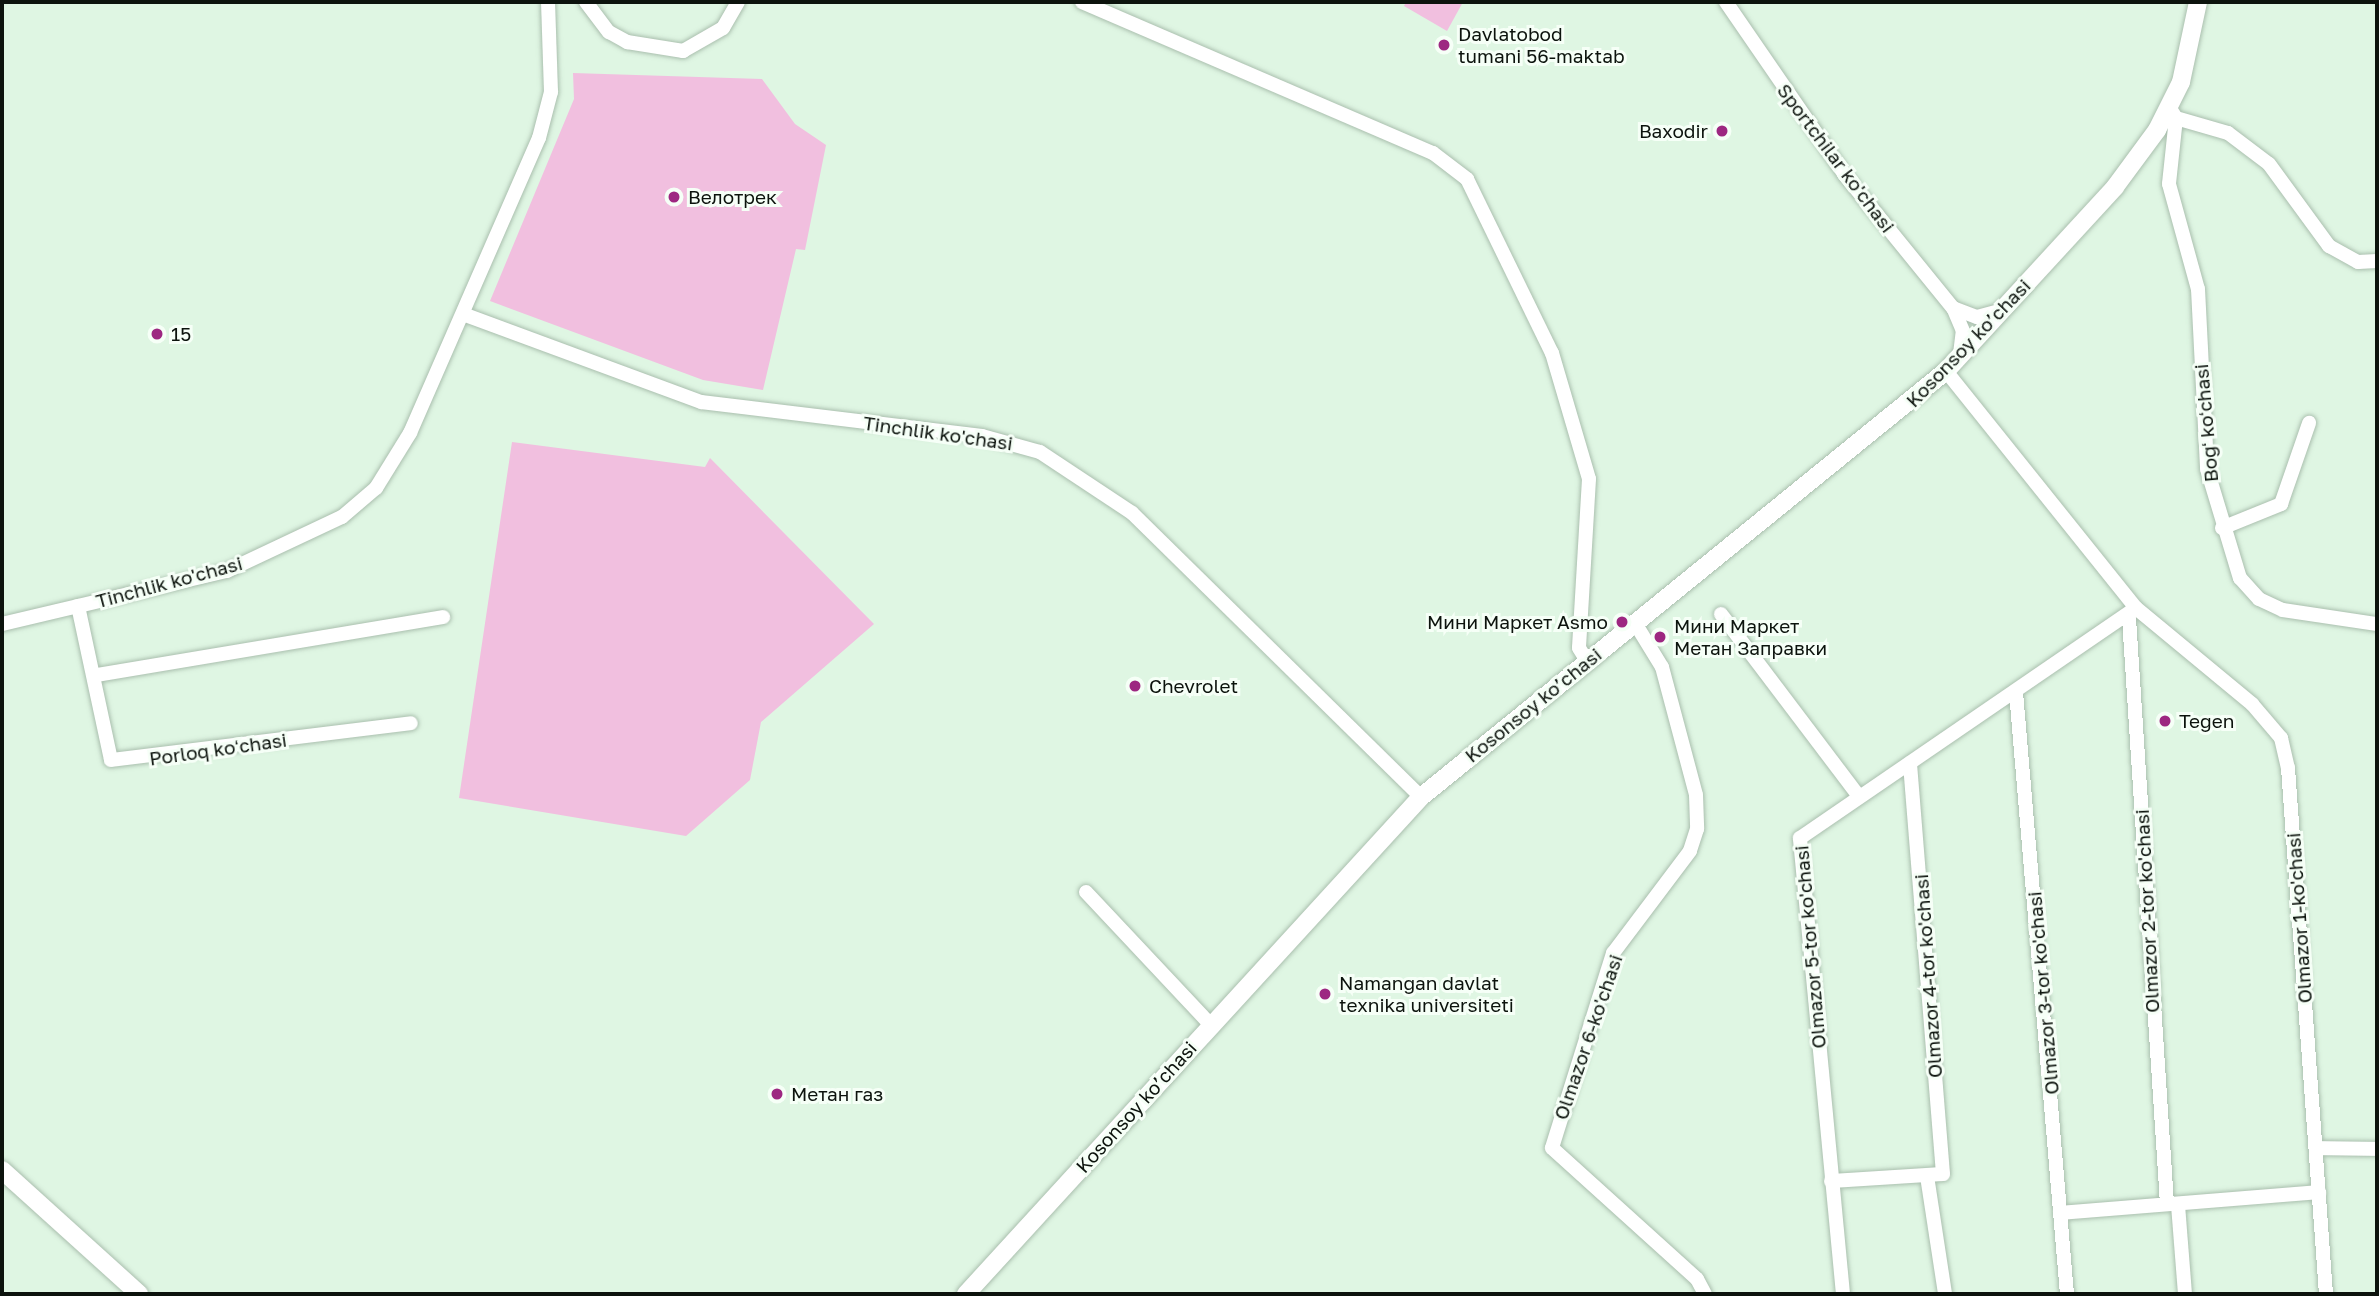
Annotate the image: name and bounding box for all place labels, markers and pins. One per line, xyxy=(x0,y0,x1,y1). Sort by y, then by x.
place label: Davlatobod tumani 56-maktab xyxy=(1458,23,1625,67)
marker: Davlatobod tumani 56-maktab xyxy=(1436,37,1452,53)
place label: Baxodir xyxy=(1639,120,1708,142)
marker: Baxodir xyxy=(1714,123,1730,139)
place label: Велотрек xyxy=(688,186,777,208)
marker: Велотрек xyxy=(666,189,682,205)
place label: 15 xyxy=(171,323,191,345)
marker: 15 xyxy=(149,326,165,342)
place label: Мини Маркет Asmo xyxy=(1427,611,1608,633)
marker: Мини Маркет Asmo xyxy=(1614,614,1630,630)
place label: Мини Маркет Метан Заправки xyxy=(1674,615,1827,659)
marker: Мини Маркет Метан Заправки xyxy=(1652,629,1668,645)
place label: Chevrolet xyxy=(1149,675,1238,697)
marker: Chevrolet xyxy=(1127,678,1143,694)
place label: Tegen xyxy=(2179,710,2234,732)
marker: Tegen xyxy=(2157,713,2173,729)
place label: Namangan davlat texnika universiteti xyxy=(1339,972,1514,1016)
marker: Namangan davlat texnika universiteti xyxy=(1317,986,1333,1002)
place label: Метан газ xyxy=(791,1083,883,1105)
marker: Метан газ xyxy=(769,1086,785,1102)

